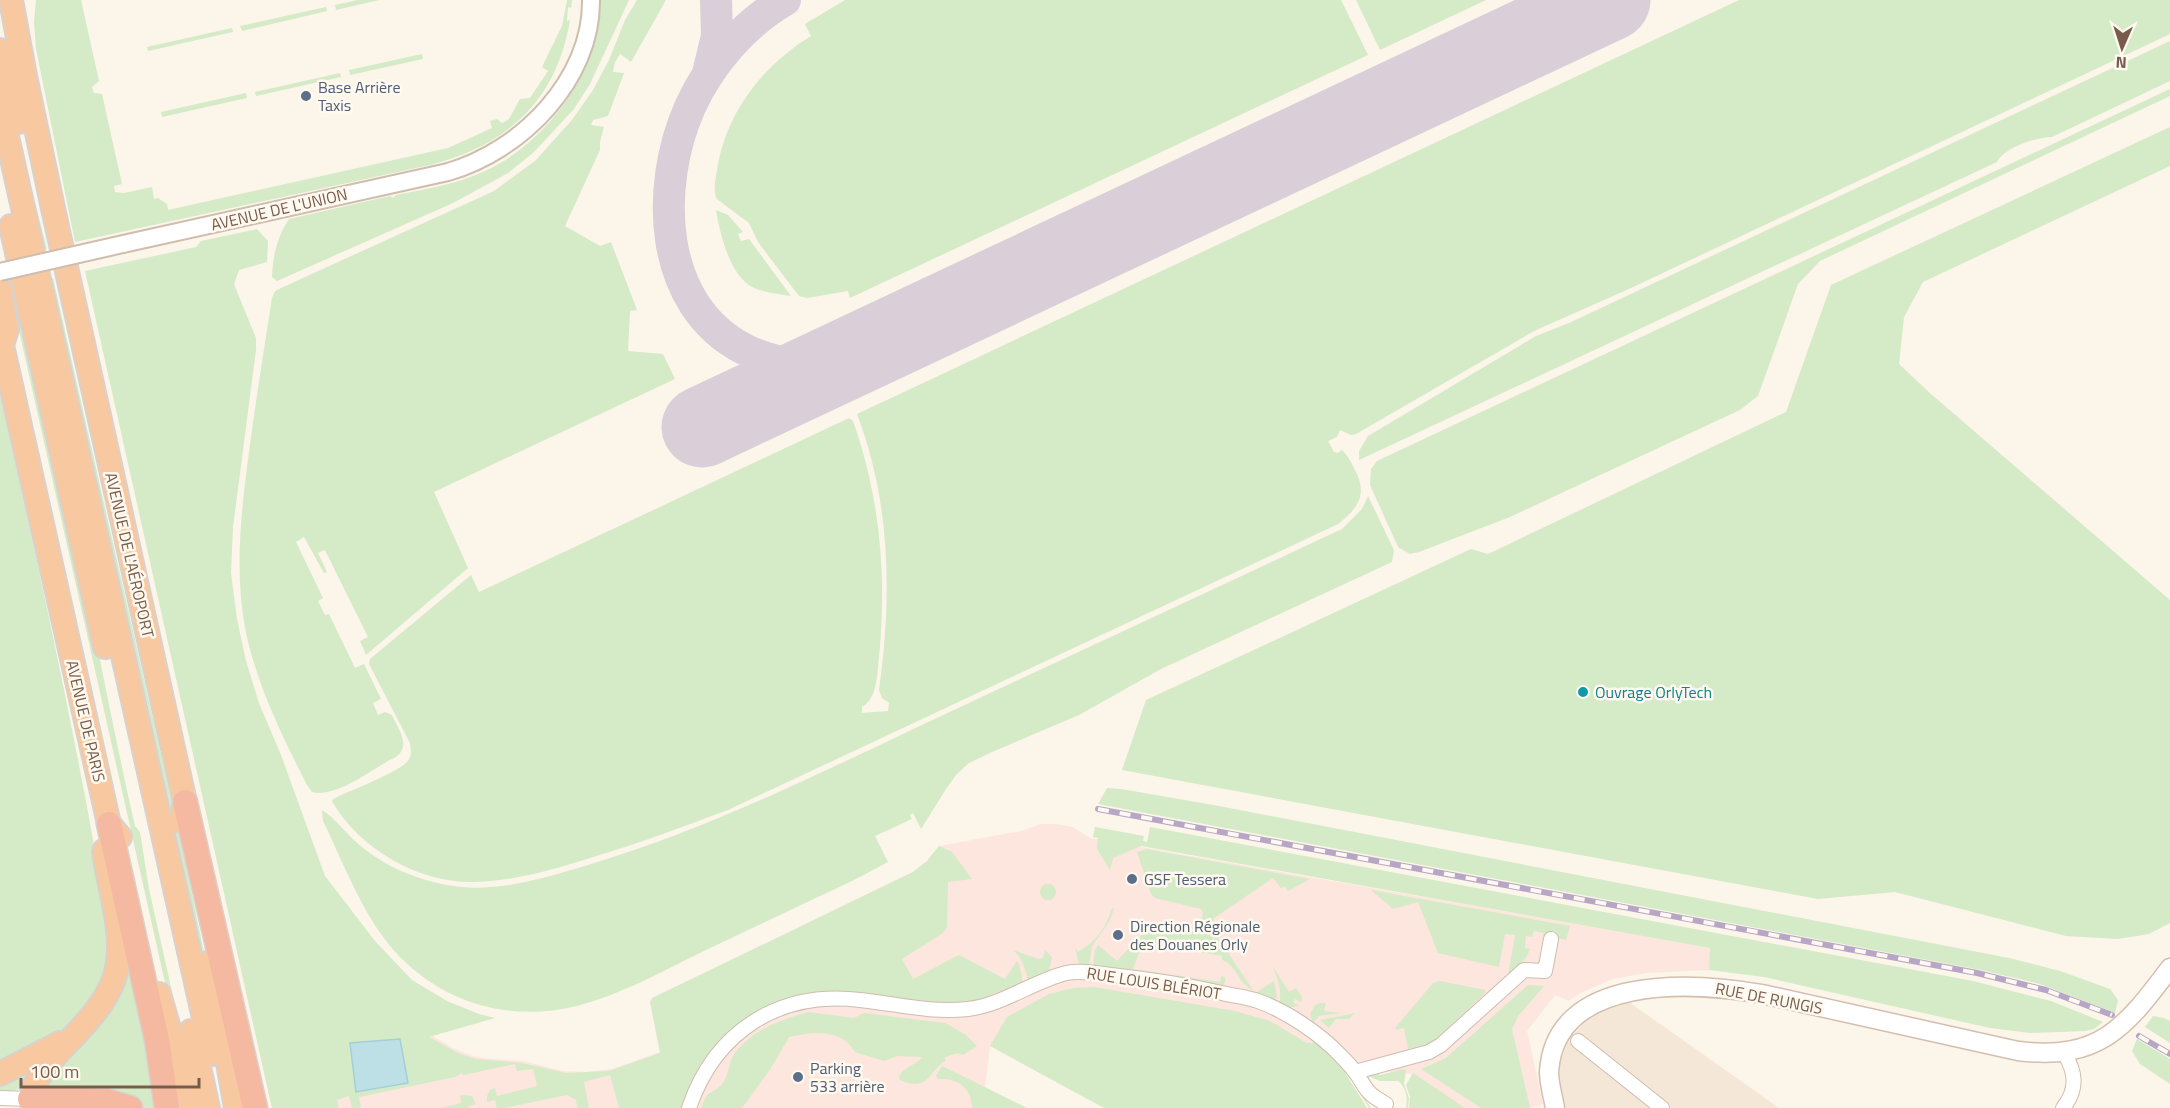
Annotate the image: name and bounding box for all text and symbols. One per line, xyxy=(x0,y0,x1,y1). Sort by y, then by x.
north arrow xyxy=(2092,18,2152,78)
text: N xyxy=(2115,51,2127,75)
place label: Base Arrière Taxis xyxy=(318,75,401,117)
marker: Base Arrière Taxis xyxy=(299,89,313,103)
street label: AVENUE DE L'UNION xyxy=(208,182,350,236)
street label: AVENUE DE L'AÉROPORT xyxy=(99,470,161,641)
street label: AVENUE DE PARIS xyxy=(60,658,112,784)
place label: Ouvrage OrlyTech xyxy=(1595,680,1712,704)
marker: Ouvrage OrlyTech xyxy=(1576,685,1590,699)
place label: GSF Tessera xyxy=(1144,867,1226,891)
marker: GSF Tessera xyxy=(1125,872,1139,886)
place label: Direction Régionale des Douanes Orly xyxy=(1130,914,1260,956)
marker: Direction Régionale des Douanes Orly xyxy=(1111,928,1125,942)
street label: RUE LOUIS BLÉRIOT xyxy=(1085,961,1223,1006)
street label: RUE DE RUNGIS xyxy=(1713,976,1825,1020)
scale bar xyxy=(21,1051,200,1089)
place label: Parking 533 arrière xyxy=(810,1056,885,1098)
text: 100 m xyxy=(30,1058,79,1085)
marker: Parking 533 arrière xyxy=(791,1070,805,1084)

